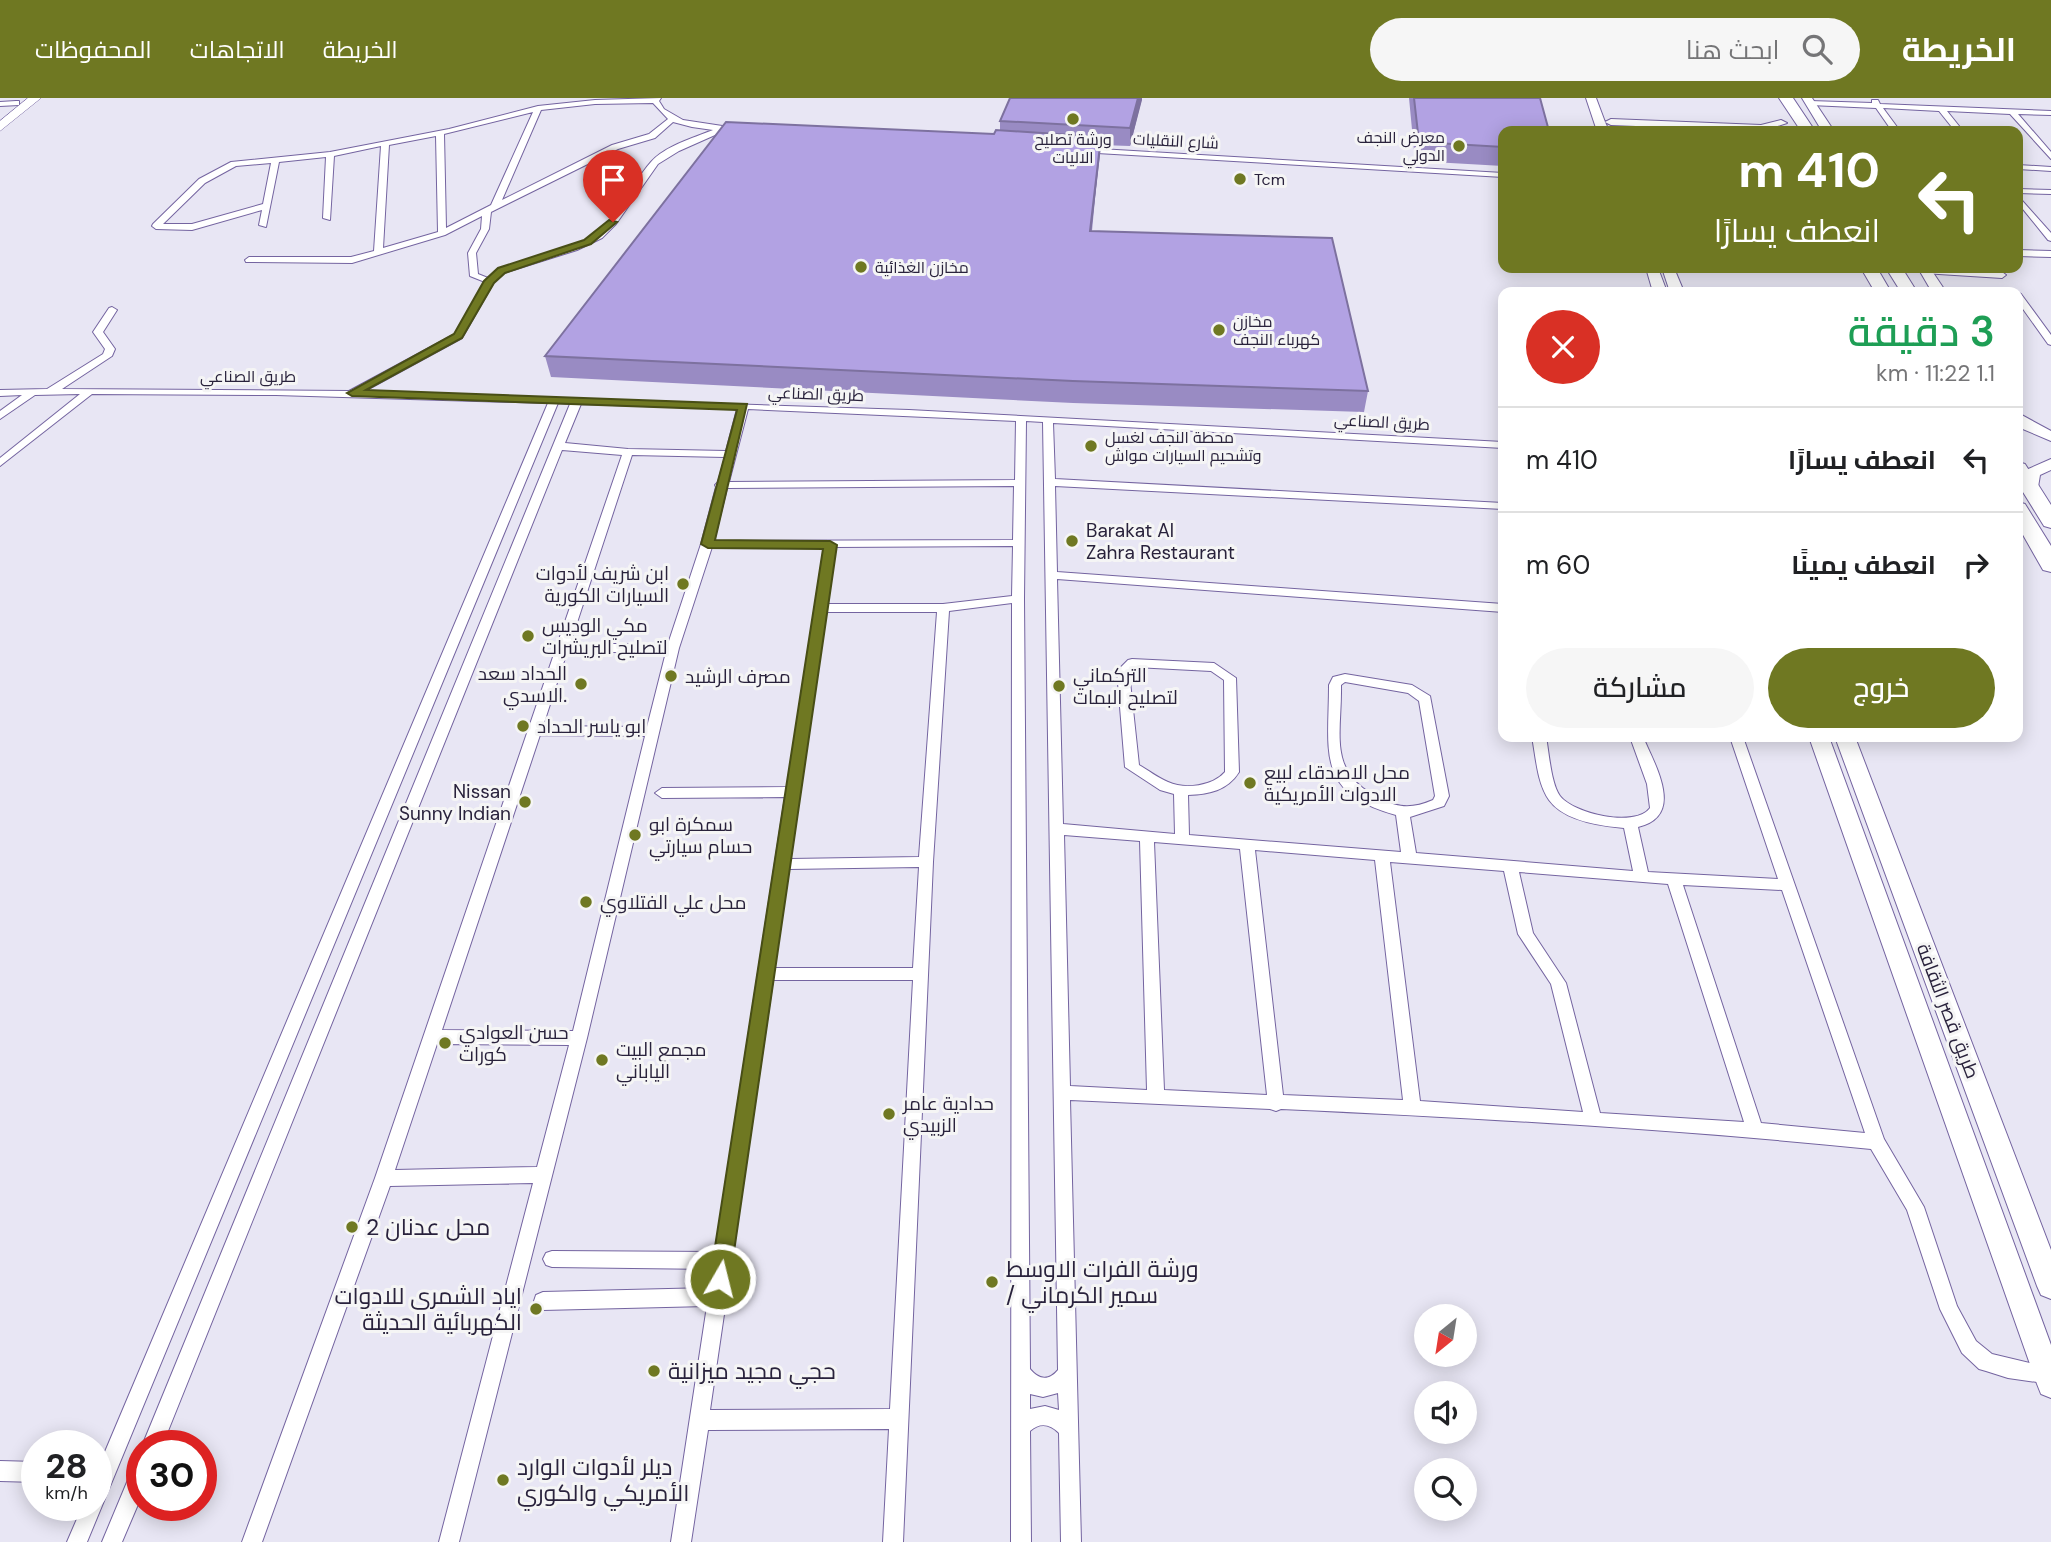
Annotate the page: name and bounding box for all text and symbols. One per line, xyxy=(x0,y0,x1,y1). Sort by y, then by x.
search box xyxy=(1370,18,1860,81)
text: الخريطة xyxy=(1902,28,2016,71)
icon: search xyxy=(1798,30,1836,68)
text: ابحث هنا xyxy=(1686,33,1780,67)
text: المحفوظات xyxy=(35,34,152,65)
text: الاتجاهات xyxy=(190,34,285,65)
text: الخريطة xyxy=(323,34,398,65)
marker: ورشة تصليح الاليات xyxy=(1065,111,1081,127)
place label: معرض النجف الدولي xyxy=(1357,127,1445,169)
street label: شارع النقليات xyxy=(1133,128,1219,155)
place label: ورشة تصليح الاليات xyxy=(1034,129,1112,168)
marker: معرض النجف الدولي xyxy=(1451,138,1467,154)
text: 410 m xyxy=(1738,138,1880,202)
pin xyxy=(583,150,643,222)
icon: left xyxy=(1904,154,1995,245)
icon: arrive xyxy=(594,161,632,199)
place label: Tcm xyxy=(1254,169,1285,190)
marker: Tcm xyxy=(1232,171,1248,187)
text: انعطف يسارًا xyxy=(1714,210,1880,252)
place label: مخازن الغذائية xyxy=(875,257,969,278)
marker: مخازن الغذائية xyxy=(853,259,869,275)
text: 3 دقيقة xyxy=(1848,304,1995,359)
button: close xyxy=(1526,310,1600,384)
place label: مخازن كهرباء النجف xyxy=(1233,311,1320,350)
marker: مخازن كهرباء النجف xyxy=(1211,322,1227,338)
text: 1.1 km · 11:22 xyxy=(1876,358,1995,388)
street label: طريق الصناعي xyxy=(200,366,296,390)
street label: طريق الصناعي xyxy=(767,382,864,409)
street label: طريق الصناعي xyxy=(1333,409,1431,438)
place label: محطة النجف لغسل وتشحيم السيارات مواش xyxy=(1105,427,1261,467)
marker: محطة النجف لغسل وتشحيم السيارات مواش xyxy=(1083,438,1099,454)
icon: left xyxy=(1957,441,1995,479)
text: 410 m xyxy=(1526,443,1598,477)
text: انعطف يسارًا xyxy=(1788,443,1936,477)
place label: Barakat Al Zahra Restaurant xyxy=(1086,518,1235,565)
marker: Barakat Al Zahra Restaurant xyxy=(1064,533,1080,549)
icon: right xyxy=(1957,546,1995,584)
text: 60 m xyxy=(1526,548,1590,582)
text: انعطف يمينًا xyxy=(1791,548,1936,582)
place label: ابن شريف لأدوات السيارات الكورية xyxy=(536,561,669,608)
marker: ابن شريف لأدوات السيارات الكورية xyxy=(675,576,691,592)
place label: مكي الوديس لتصليح البريشرات xyxy=(542,613,667,661)
marker: مكي الوديس لتصليح البريشرات xyxy=(520,628,536,644)
button: مشاركة xyxy=(1526,648,1754,728)
button: خروج xyxy=(1768,648,1995,728)
place label: الحداد سعد الاسدي. xyxy=(478,661,567,710)
place label: التركماني لتصليح البمات xyxy=(1073,663,1178,711)
place label: مصرف الرشيد xyxy=(685,664,791,689)
marker: مصرف الرشيد xyxy=(663,668,679,684)
marker: الحداد سعد الاسدي. xyxy=(573,676,589,692)
marker: التركماني لتصليح البمات xyxy=(1051,678,1067,694)
place label: ابو ياسر الحداد xyxy=(537,714,646,739)
marker: ابو ياسر الحداد xyxy=(515,718,531,734)
place label: محل الاصدقاء لبيع الادوات الأمريكية xyxy=(1264,760,1410,807)
marker: محل الاصدقاء لبيع الادوات الأمريكية xyxy=(1242,775,1258,791)
place label: Nissan Sunny Indian xyxy=(399,779,511,826)
marker: Nissan Sunny Indian xyxy=(517,794,533,810)
place label: سمكرة ابو حسام سيارتي xyxy=(649,812,752,861)
marker: سمكرة ابو حسام سيارتي xyxy=(627,827,643,843)
place label: محل علي الفتلاوي xyxy=(600,890,746,917)
marker: محل علي الفتلاوي xyxy=(578,894,594,910)
street label: طريق قصر الثقافة xyxy=(1911,940,1985,1082)
place label: حسن العوادي كورات xyxy=(459,1020,569,1067)
marker: حسن العوادي كورات xyxy=(437,1035,453,1051)
place label: مجمع البيت الياباني xyxy=(616,1037,707,1086)
marker: مجمع البيت الياباني xyxy=(594,1052,610,1068)
place label: حدادية عامر الزبيدي xyxy=(902,1091,994,1140)
marker: حدادية عامر الزبيدي xyxy=(881,1106,897,1122)
place label: محل عدنان 2 xyxy=(366,1212,490,1242)
marker: محل عدنان 2 xyxy=(344,1219,360,1235)
position arrow xyxy=(683,1242,757,1316)
place label: ورشة الفرات الاوسط / سمير الكرماني xyxy=(1006,1254,1199,1313)
marker: ورشة الفرات الاوسط / سمير الكرماني xyxy=(984,1274,1000,1290)
place label: اياد الشمري للادوات الكهربائية الحديثة xyxy=(334,1281,522,1337)
marker: اياد الشمري للادوات الكهربائية الحديثة xyxy=(528,1301,544,1317)
north arrow xyxy=(1414,1304,1477,1367)
map controls xyxy=(1414,1304,1477,1521)
place label: حجي مجيد ميزانية xyxy=(668,1356,836,1389)
marker: حجي مجيد ميزانية xyxy=(646,1363,662,1379)
button: sound xyxy=(1414,1381,1477,1444)
speed limit sign: 30 xyxy=(126,1430,217,1521)
text: 28 xyxy=(45,1443,88,1489)
place label: ديلر لأدوات الوارد الأمريكي والكوري xyxy=(517,1452,689,1511)
button: search xyxy=(1414,1458,1477,1521)
marker: ديلر لأدوات الوارد الأمريكي والكوري xyxy=(495,1472,511,1488)
text: km/h xyxy=(45,1481,88,1505)

